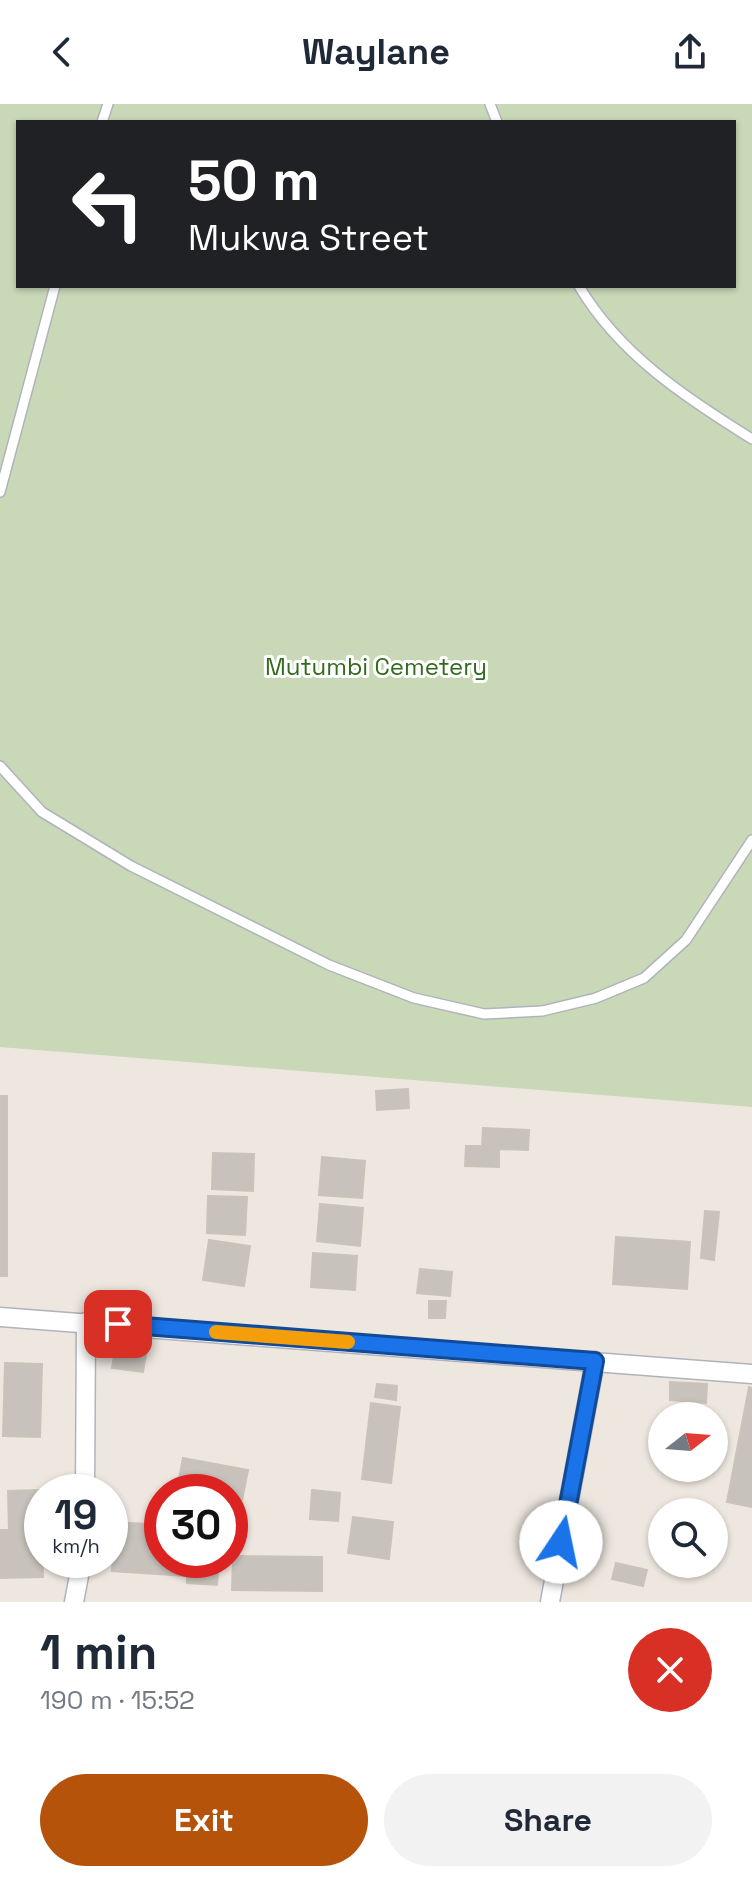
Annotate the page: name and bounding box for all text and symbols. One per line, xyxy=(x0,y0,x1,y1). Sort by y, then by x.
text: Waylane xyxy=(302,29,450,75)
icon: back xyxy=(40,30,84,74)
icon: share xyxy=(668,30,712,74)
text: 50 m xyxy=(188,145,320,216)
icon: left xyxy=(56,152,160,256)
text: Mukwa Street xyxy=(188,215,429,261)
park label: Mutumbi Cemetery xyxy=(265,651,487,682)
pin xyxy=(84,1290,152,1358)
icon: arrive xyxy=(96,1302,140,1346)
north arrow xyxy=(648,1402,728,1482)
map controls xyxy=(648,1402,728,1578)
speed limit sign: 30 xyxy=(144,1474,248,1578)
text: 19 xyxy=(55,1490,97,1541)
button: search xyxy=(648,1498,728,1578)
position arrow xyxy=(519,1500,603,1584)
text: km/h xyxy=(52,1533,100,1559)
text: 1 min xyxy=(40,1622,157,1683)
button: close xyxy=(628,1628,712,1712)
text: 190 m · 15:52 xyxy=(40,1683,195,1717)
button: Exit xyxy=(40,1774,368,1866)
button: Share xyxy=(384,1774,712,1866)

